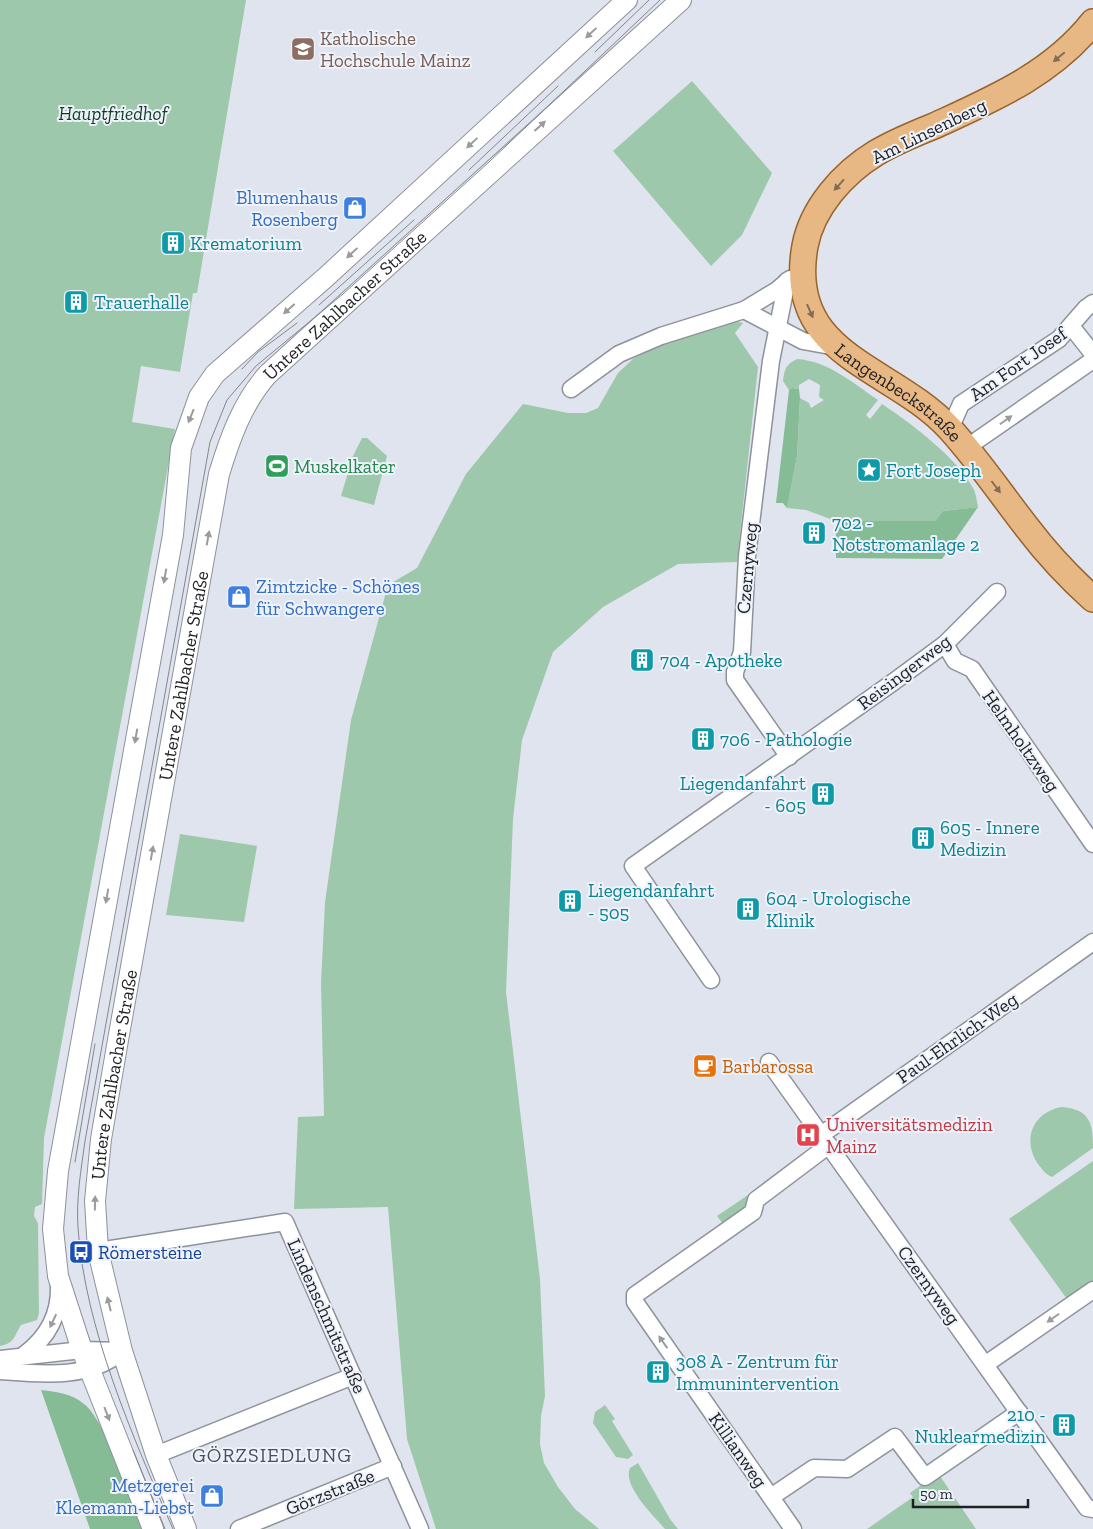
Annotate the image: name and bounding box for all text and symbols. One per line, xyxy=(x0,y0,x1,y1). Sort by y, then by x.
place label: Katholische Hochschule Mainz xyxy=(320,27,471,72)
one-way arrow xyxy=(586,27,598,39)
school or university icon: Katholische Hochschule Mainz xyxy=(290,36,316,62)
one-way arrow xyxy=(1053,52,1066,63)
street label: Am Linsenberg xyxy=(868,93,991,169)
park label: Hauptfriedhof xyxy=(58,102,170,125)
one-way arrow xyxy=(533,121,546,132)
one-way arrow xyxy=(466,137,478,149)
one-way arrow xyxy=(833,179,845,191)
place label: Blumenhaus Rosenberg xyxy=(236,186,339,231)
shop icon: Blumenhaus Rosenberg xyxy=(342,195,368,221)
street label: Untere Zahlbacher Straße xyxy=(258,225,431,385)
building icon: Krematorium xyxy=(160,230,186,256)
place label: Krematorium xyxy=(190,232,302,255)
one-way arrow xyxy=(346,247,358,259)
building icon: Trauerhalle xyxy=(63,289,89,315)
place label: Trauerhalle xyxy=(94,291,189,314)
one-way arrow xyxy=(284,303,296,315)
one-way arrow xyxy=(807,304,815,318)
street label: Am Fort Josef xyxy=(965,321,1073,406)
street label: Langenbeckstraße xyxy=(830,338,967,446)
one-way arrow xyxy=(187,409,195,424)
one-way arrow xyxy=(1000,415,1013,425)
sports icon: Muskelkater xyxy=(264,453,290,479)
place label: Muskelkater xyxy=(294,455,396,478)
place icon: Fort Joseph xyxy=(856,457,882,483)
place label: Fort Joseph xyxy=(886,459,982,482)
one-way arrow xyxy=(990,480,1001,493)
place label: 702 - Notstromanlage 2 xyxy=(832,511,980,556)
building icon: 702 - Notstromanlage 2 xyxy=(801,520,827,546)
street label: Czernyweg xyxy=(732,521,763,615)
one-way arrow xyxy=(204,529,212,545)
one-way arrow xyxy=(161,568,169,584)
street label: Untere Zahlbacher Straße xyxy=(153,569,213,782)
place label: Zimtzicke - Schönes für Schwangere xyxy=(256,575,420,620)
shop icon: Zimtzicke - Schönes für Schwangere xyxy=(226,584,252,610)
street label: Reisingerweg xyxy=(853,629,956,715)
building icon: 704 - Apotheke xyxy=(629,647,655,673)
place label: 704 - Apotheke xyxy=(660,649,782,672)
street label: Helmholtzweg xyxy=(977,686,1065,797)
building icon: 706 - Pathologie xyxy=(690,726,716,752)
one-way arrow xyxy=(132,728,140,744)
place label: 706 - Pathologie xyxy=(720,728,852,751)
place label: Liegendanfahrt - 605 xyxy=(680,772,806,817)
building icon: Liegendanfahrt - 605 xyxy=(810,781,836,807)
place label: 605 - Innere Medizin xyxy=(940,816,1040,861)
building icon: 605 - Innere Medizin xyxy=(910,825,936,851)
one-way arrow xyxy=(148,844,156,860)
place label: Liegendanfahrt - 505 xyxy=(588,879,714,924)
place label: 604 - Urologische Klinik xyxy=(766,887,911,932)
one-way arrow xyxy=(103,888,111,904)
building icon: Liegendanfahrt - 505 xyxy=(557,888,583,914)
building icon: 604 - Urologische Klinik xyxy=(735,896,761,922)
street label: Untere Zahlbacher Straße xyxy=(86,968,142,1181)
street label: Paul-Ehrlich-Weg xyxy=(892,987,1023,1088)
cafe icon: Barbarossa xyxy=(692,1053,718,1079)
place label: Barbarossa xyxy=(722,1055,814,1078)
place label: Universitätsmedizin Mainz xyxy=(826,1113,993,1158)
hospital icon: Universitätsmedizin Mainz xyxy=(795,1122,821,1148)
one-way arrow xyxy=(91,1195,99,1211)
street label: Lindenschmitstraße xyxy=(282,1235,372,1397)
bus stop icon: Römersteine xyxy=(68,1239,94,1265)
place label: Römersteine xyxy=(98,1241,202,1264)
street label: Czernyweg xyxy=(893,1241,966,1329)
one-way arrow xyxy=(105,1296,113,1311)
one-way arrow xyxy=(1046,1313,1060,1323)
one-way arrow xyxy=(48,1314,56,1328)
one-way arrow xyxy=(658,1335,668,1349)
place label: 308 A - Zentrum für Immunintervention xyxy=(676,1350,839,1395)
building icon: 308 A - Zentrum für Immunintervention xyxy=(645,1359,671,1385)
place label: 210 - Nuklearmedizin xyxy=(915,1403,1046,1448)
one-way arrow xyxy=(103,1407,111,1422)
street label: Killianweg xyxy=(704,1408,773,1492)
building icon: 210 - Nuklearmedizin xyxy=(1051,1412,1077,1438)
district label: GÖRZSIEDLUNG xyxy=(192,1443,352,1467)
street label: Görzstraße xyxy=(282,1464,378,1520)
place label: Metzgerei Kleemann-Liebst xyxy=(56,1474,194,1519)
scale bar xyxy=(913,1476,1028,1508)
shop icon: Metzgerei Kleemann-Liebst xyxy=(199,1483,225,1509)
text: 50 m xyxy=(920,1485,953,1503)

